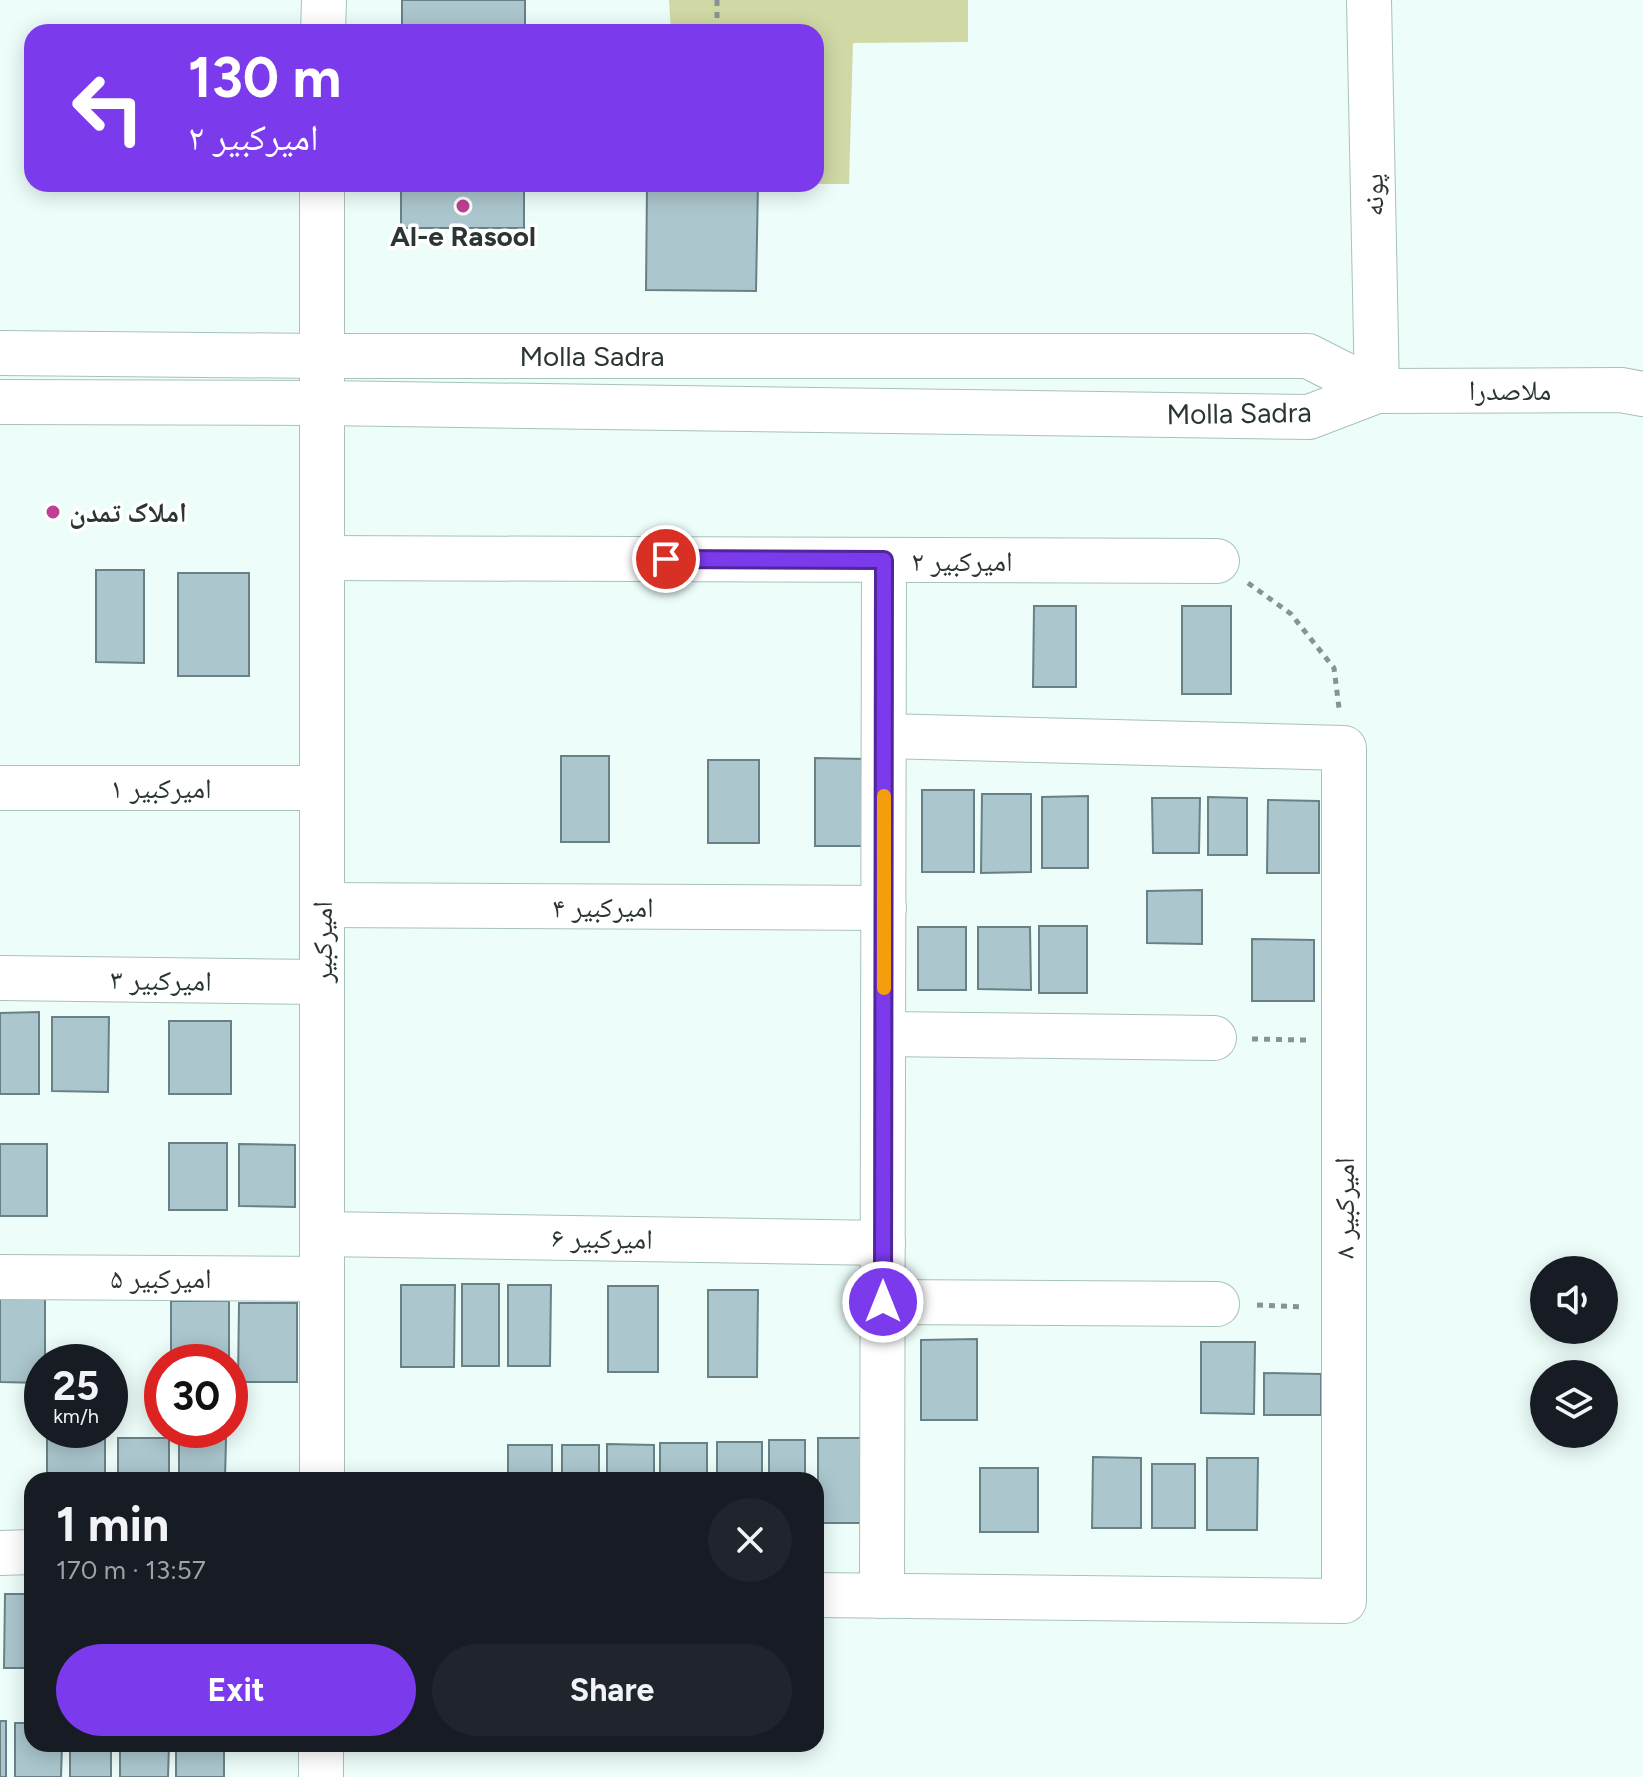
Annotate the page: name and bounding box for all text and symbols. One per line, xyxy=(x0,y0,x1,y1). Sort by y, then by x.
text: 130 m xyxy=(188,44,341,111)
icon: left xyxy=(56,56,160,160)
text: امیرکبیر ۲ xyxy=(188,116,319,159)
street label: پونه xyxy=(1356,173,1391,217)
marker: Al-e Rasool xyxy=(454,197,472,215)
place label: Al-e Rasool xyxy=(390,219,536,253)
street label: Molla Sadra xyxy=(519,339,665,373)
street label: ملاصدرا xyxy=(1469,373,1551,407)
street label: Molla Sadra xyxy=(1166,395,1312,431)
place label: املاک تمدن xyxy=(69,495,187,529)
marker: املاک تمدن xyxy=(44,503,62,521)
pin xyxy=(632,525,700,593)
icon: arrive xyxy=(644,537,688,581)
street label: امیرکبیر ۲ xyxy=(911,544,1013,578)
street label: امیرکبیر ۱ xyxy=(110,771,212,805)
street label: امیرکبیر ۴ xyxy=(552,890,654,924)
street label: امیرکبیر xyxy=(305,901,339,984)
street label: امیرکبیر ۳ xyxy=(110,962,212,998)
street label: امیرکبیر ۸ xyxy=(1327,1157,1361,1259)
street label: امیرکبیر ۶ xyxy=(551,1220,653,1256)
map controls xyxy=(1530,1256,1618,1448)
button: sound xyxy=(1530,1256,1618,1344)
position arrow xyxy=(841,1260,925,1344)
street label: امیرکبیر ۵ xyxy=(110,1261,212,1295)
speed limit sign: 30 xyxy=(144,1344,248,1448)
button: layers xyxy=(1530,1360,1618,1448)
text: 25 xyxy=(53,1362,99,1410)
text: km/h xyxy=(53,1404,99,1428)
text: 1 min xyxy=(56,1495,169,1553)
button: close xyxy=(708,1498,792,1582)
text: 170 m · 13:57 xyxy=(56,1554,206,1586)
button: Exit xyxy=(56,1644,416,1736)
button: Share xyxy=(432,1644,792,1736)

